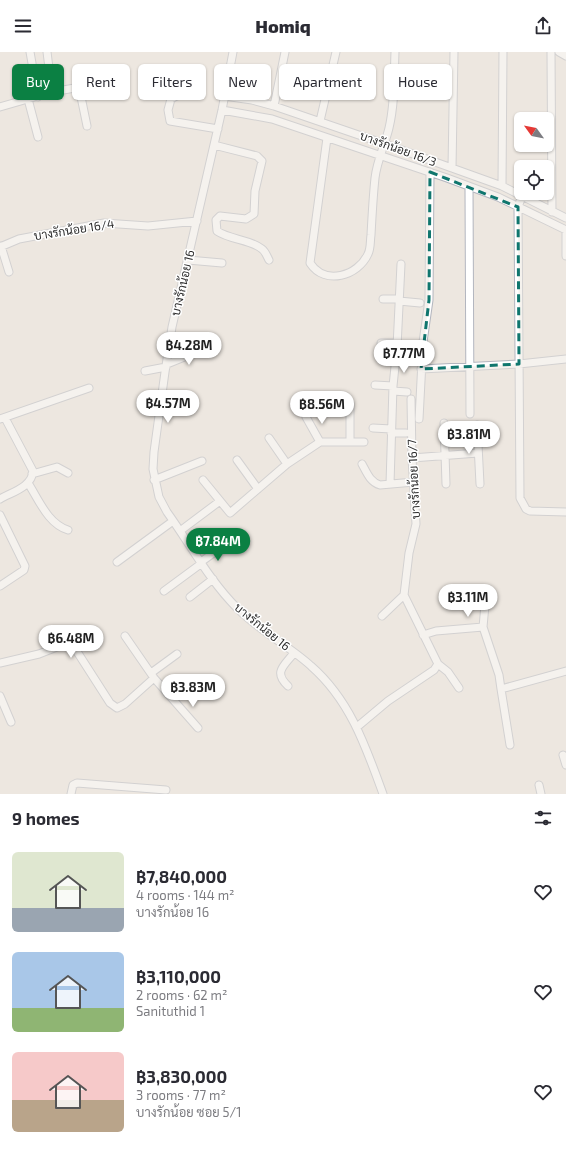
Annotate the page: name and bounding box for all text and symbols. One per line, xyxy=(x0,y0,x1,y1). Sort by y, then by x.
icon: menu xyxy=(12,15,34,37)
text: Homiq xyxy=(255,15,311,37)
icon: share xyxy=(532,15,554,37)
chip: Buy xyxy=(12,64,64,100)
chip: Rent xyxy=(72,64,130,100)
chip: Filters xyxy=(138,64,206,100)
chip: New xyxy=(214,64,271,100)
chip: Apartment xyxy=(279,64,376,100)
chip: House xyxy=(384,64,452,100)
north arrow xyxy=(514,112,554,152)
map controls xyxy=(514,112,554,200)
street label: บางรักน้อย 16/3 xyxy=(358,128,439,168)
button: locate xyxy=(514,160,554,200)
street label: บางรักน้อย 16/4 xyxy=(33,216,115,242)
street label: บางรักน้อย 16 xyxy=(168,248,196,317)
pin: ฿4.28M xyxy=(156,332,222,366)
text: ฿4.28M xyxy=(166,337,212,353)
pin: ฿7.77M xyxy=(371,340,437,374)
text: ฿7.77M xyxy=(383,345,425,361)
pin: ฿4.57M xyxy=(135,390,201,424)
pin: ฿8.56M xyxy=(289,391,355,425)
text: ฿4.57M xyxy=(145,395,191,411)
text: ฿8.56M xyxy=(299,396,345,412)
pin: ฿3.81M xyxy=(436,421,502,455)
text: ฿3.81M xyxy=(447,426,491,442)
street label: บางรักน้อย 16/7 xyxy=(404,439,422,519)
pin: ฿7.84M xyxy=(185,528,251,562)
text: ฿7.84M xyxy=(195,533,241,549)
pin: ฿3.11M xyxy=(435,584,501,618)
text: ฿3.11M xyxy=(448,589,488,605)
street label: บางรักน้อย 16 xyxy=(232,600,293,653)
pin: ฿6.48M xyxy=(38,625,104,659)
text: ฿6.48M xyxy=(48,630,94,646)
pin: ฿3.83M xyxy=(160,674,226,708)
text: ฿3.83M xyxy=(170,679,216,695)
icon: filters xyxy=(532,807,554,829)
text: 9 homes xyxy=(12,808,80,828)
text: ฿7,840,000 xyxy=(136,866,227,886)
icon: home xyxy=(44,868,92,916)
icon: heart xyxy=(532,881,554,903)
text: 4 rooms · 144 m² xyxy=(136,887,234,903)
text: บางรักน้อย 16 xyxy=(136,904,209,920)
text: ฿3,110,000 xyxy=(136,966,221,986)
icon: home xyxy=(44,968,92,1016)
icon: heart xyxy=(532,981,554,1003)
text: 2 rooms · 62 m² xyxy=(136,987,227,1003)
text: Sanituthid 1 xyxy=(136,1003,205,1019)
text: ฿3,830,000 xyxy=(136,1066,227,1086)
icon: home xyxy=(44,1068,92,1116)
icon: heart xyxy=(532,1081,554,1103)
text: 3 rooms · 77 m² xyxy=(136,1087,226,1103)
text: บางรักน้อย ซอย 5/1 xyxy=(136,1104,241,1120)

